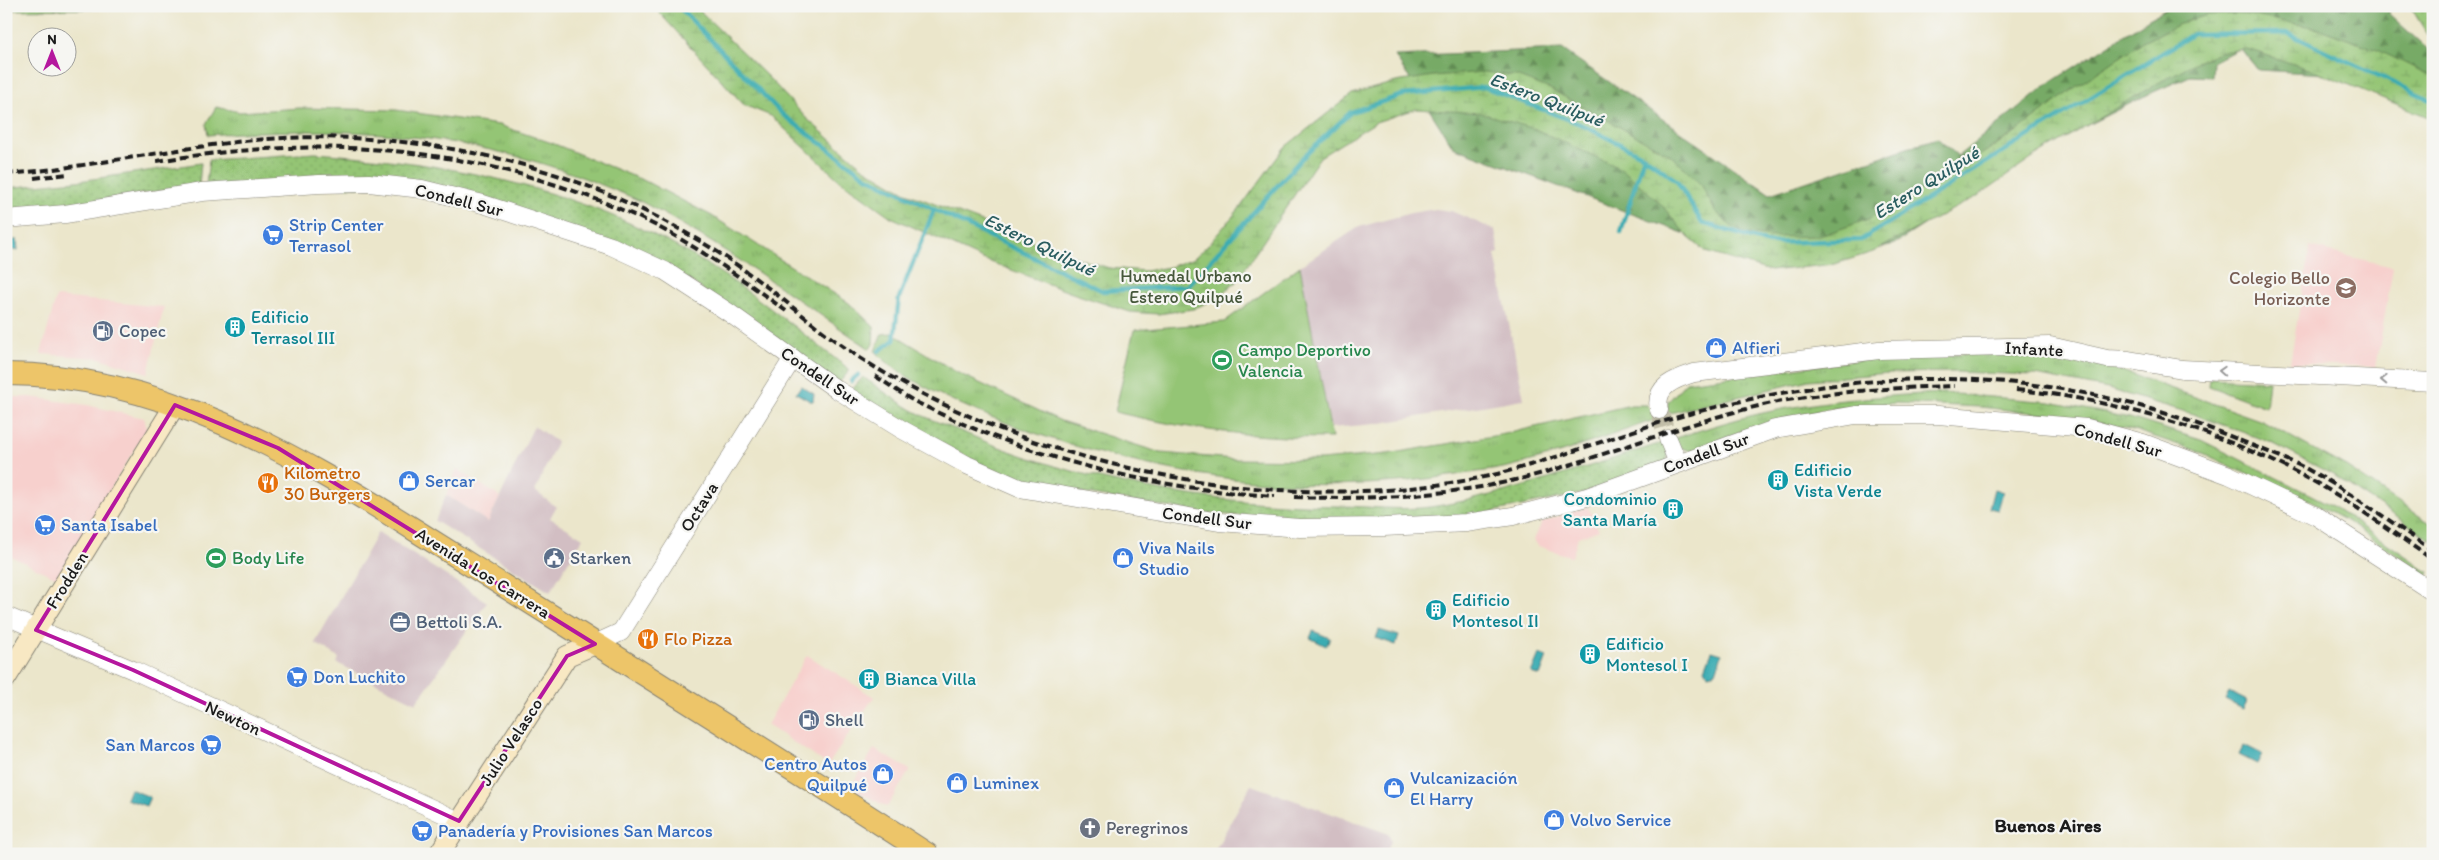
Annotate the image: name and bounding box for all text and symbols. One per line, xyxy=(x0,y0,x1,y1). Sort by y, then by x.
north arrow xyxy=(28,28,78,78)
text: N xyxy=(47,31,57,48)
water label: Estero Quilpué xyxy=(1487,67,1608,132)
water label: Estero Quilpué xyxy=(1869,140,1984,224)
street label: Condell Sur xyxy=(413,178,506,222)
water label: Estero Quilpué xyxy=(981,208,1100,281)
place label: Strip Center Terrasol xyxy=(289,214,385,257)
supermarket icon: Strip Center Terrasol xyxy=(261,223,285,247)
park label: Humedal Urbano Estero Quilpué xyxy=(1120,265,1252,308)
place label: Colegio Bello Horizonte xyxy=(2229,267,2330,310)
school or university icon: Colegio Bello Horizonte xyxy=(2334,276,2358,300)
place label: Edificio Terrasol III xyxy=(251,306,335,349)
building icon: Edificio Terrasol III xyxy=(223,315,247,339)
fuel station icon: Copec xyxy=(91,319,115,343)
place label: Copec xyxy=(119,320,166,342)
shop icon: Alfieri xyxy=(1704,336,1728,360)
street label: Infante xyxy=(2004,336,2064,362)
place label: Alfieri xyxy=(1732,337,1780,359)
place label: Campo Deportivo Valencia xyxy=(1238,339,1371,382)
street label: Condell Sur xyxy=(776,342,864,410)
sports icon: Campo Deportivo Valencia xyxy=(1210,348,1234,372)
one-way arrow xyxy=(2218,366,2226,377)
one-way arrow xyxy=(2380,374,2388,385)
street label: Condell Sur xyxy=(2072,418,2165,462)
street label: Condell Sur xyxy=(1660,427,1752,479)
place label: Edificio Vista Verde xyxy=(1794,459,1882,502)
place label: Kilometro 30 Burgers xyxy=(284,462,371,505)
building icon: Edificio Vista Verde xyxy=(1766,468,1790,492)
shop icon: Sercar xyxy=(397,469,421,493)
place label: Sercar xyxy=(425,470,476,492)
restaurant icon: Kilometro 30 Burgers xyxy=(256,471,280,495)
street label: Octava xyxy=(675,478,723,536)
place label: Condominio Santa María xyxy=(1563,488,1658,531)
building icon: Condominio Santa María xyxy=(1661,497,1685,521)
street label: Condell Sur xyxy=(1161,502,1253,534)
supermarket icon: Santa Isabel xyxy=(33,513,57,537)
place label: Santa Isabel xyxy=(61,514,158,536)
street label: Avenida Los Carrera xyxy=(411,522,555,624)
place label: Viva Nails Studio xyxy=(1139,537,1215,580)
sports icon: Body Life xyxy=(204,546,228,570)
public building icon: Starken xyxy=(542,546,566,570)
shop icon: Viva Nails Studio xyxy=(1111,546,1135,570)
street label: Frodden xyxy=(41,547,93,613)
place label: Body Life xyxy=(232,547,304,569)
place label: Starken xyxy=(570,547,631,569)
place label: Edificio Montesol II xyxy=(1452,589,1539,632)
building icon: Edificio Montesol II xyxy=(1424,598,1448,622)
office icon: Bettoli S.A. xyxy=(388,610,412,634)
place label: Bettoli S.A. xyxy=(416,611,502,633)
restaurant icon: Flo Pizza xyxy=(636,627,660,651)
place label: Flo Pizza xyxy=(664,628,733,650)
place label: Edificio Montesol I xyxy=(1606,633,1688,676)
building icon: Edificio Montesol I xyxy=(1578,642,1602,666)
supermarket icon: Don Luchito xyxy=(285,665,309,689)
place label: Don Luchito xyxy=(313,666,406,688)
building icon: Bianca Villa xyxy=(857,667,881,691)
place label: Bianca Villa xyxy=(885,668,976,690)
street label: Julio Velasco xyxy=(474,694,548,790)
street label: Newton xyxy=(202,696,264,740)
fuel station icon: Shell xyxy=(797,708,821,732)
place label: Shell xyxy=(825,709,864,731)
supermarket icon: San Marcos xyxy=(199,733,223,757)
place label: San Marcos xyxy=(106,734,195,756)
place label: Centro Autos Quilpué xyxy=(764,753,867,796)
shop icon: Centro Autos Quilpué xyxy=(871,762,895,786)
place label: Vulcanización El Harry xyxy=(1410,767,1517,810)
shop icon: Luminex xyxy=(945,771,969,795)
place label: Luminex xyxy=(973,772,1039,794)
shop icon: Vulcanización El Harry xyxy=(1382,776,1406,800)
shop icon: Volvo Service xyxy=(1542,808,1566,832)
place label: Volvo Service xyxy=(1570,809,1671,831)
district label: Buenos Aires xyxy=(1995,814,2102,837)
church icon: Peregrinos xyxy=(1078,816,1102,840)
place label: Peregrinos xyxy=(1106,817,1188,839)
supermarket icon: Panadería y Provisiones San Marcos xyxy=(410,819,434,843)
place label: Panadería y Provisiones San Marcos xyxy=(438,820,713,842)

